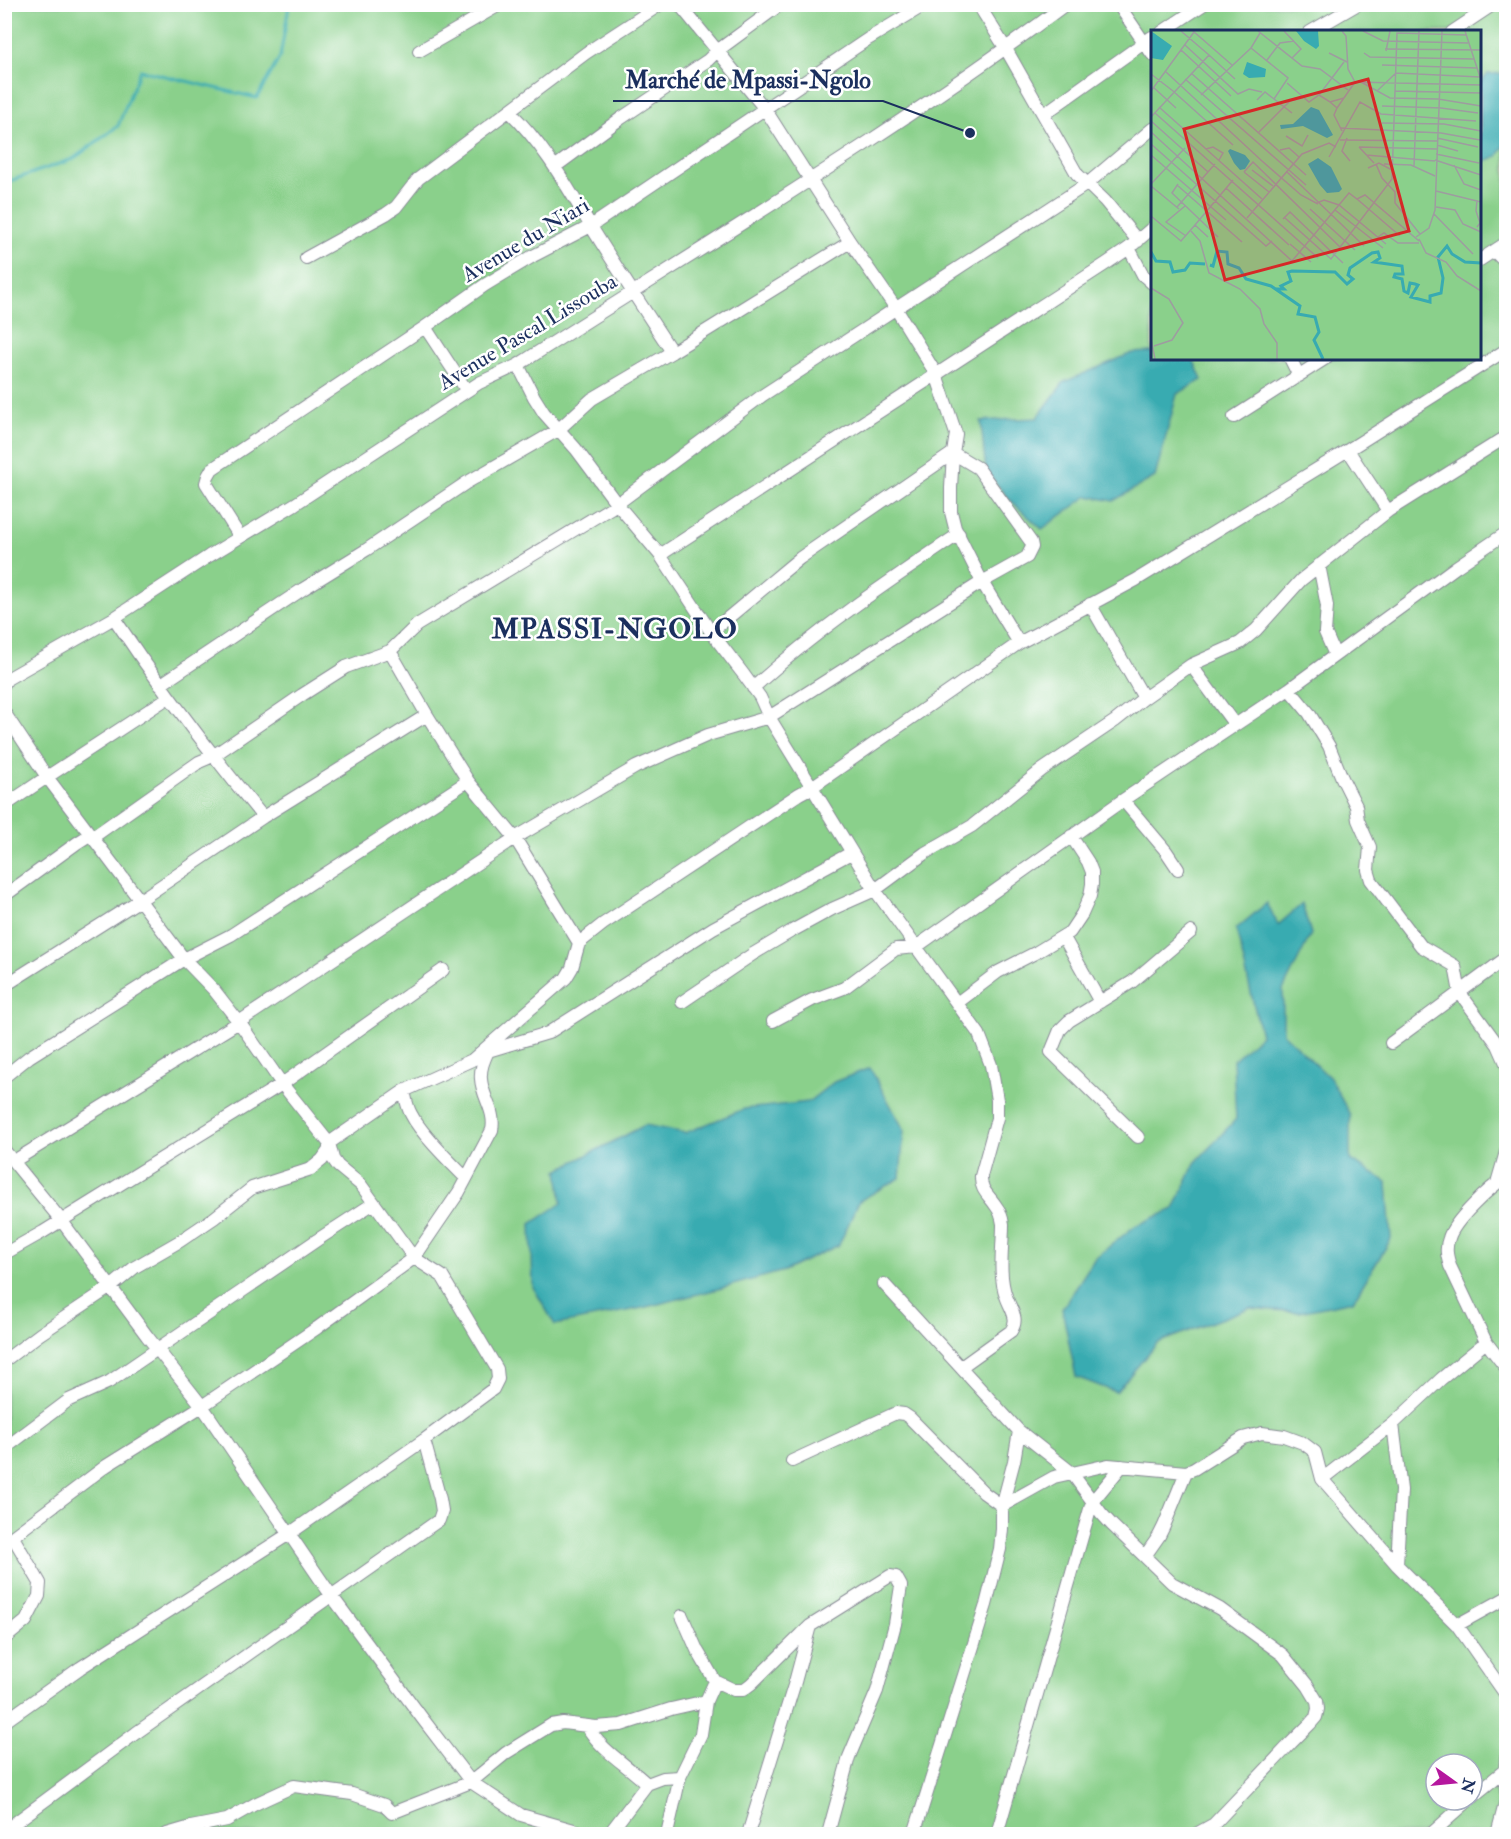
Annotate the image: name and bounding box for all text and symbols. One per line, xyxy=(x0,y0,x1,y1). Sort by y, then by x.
inset map xyxy=(1151,30,1481,360)
callout: Marché de Mpassi-Ngolo xyxy=(613,59,883,101)
text: Marché de Mpassi-Ngolo xyxy=(624,65,871,96)
street label: Avenue du Niari xyxy=(456,191,594,289)
street label: Avenue Pascal Lissouba xyxy=(432,267,623,397)
district label: MPASSI-NGOLO xyxy=(491,612,738,647)
north arrow xyxy=(1424,1752,1484,1812)
text: N xyxy=(1456,1775,1479,1796)

